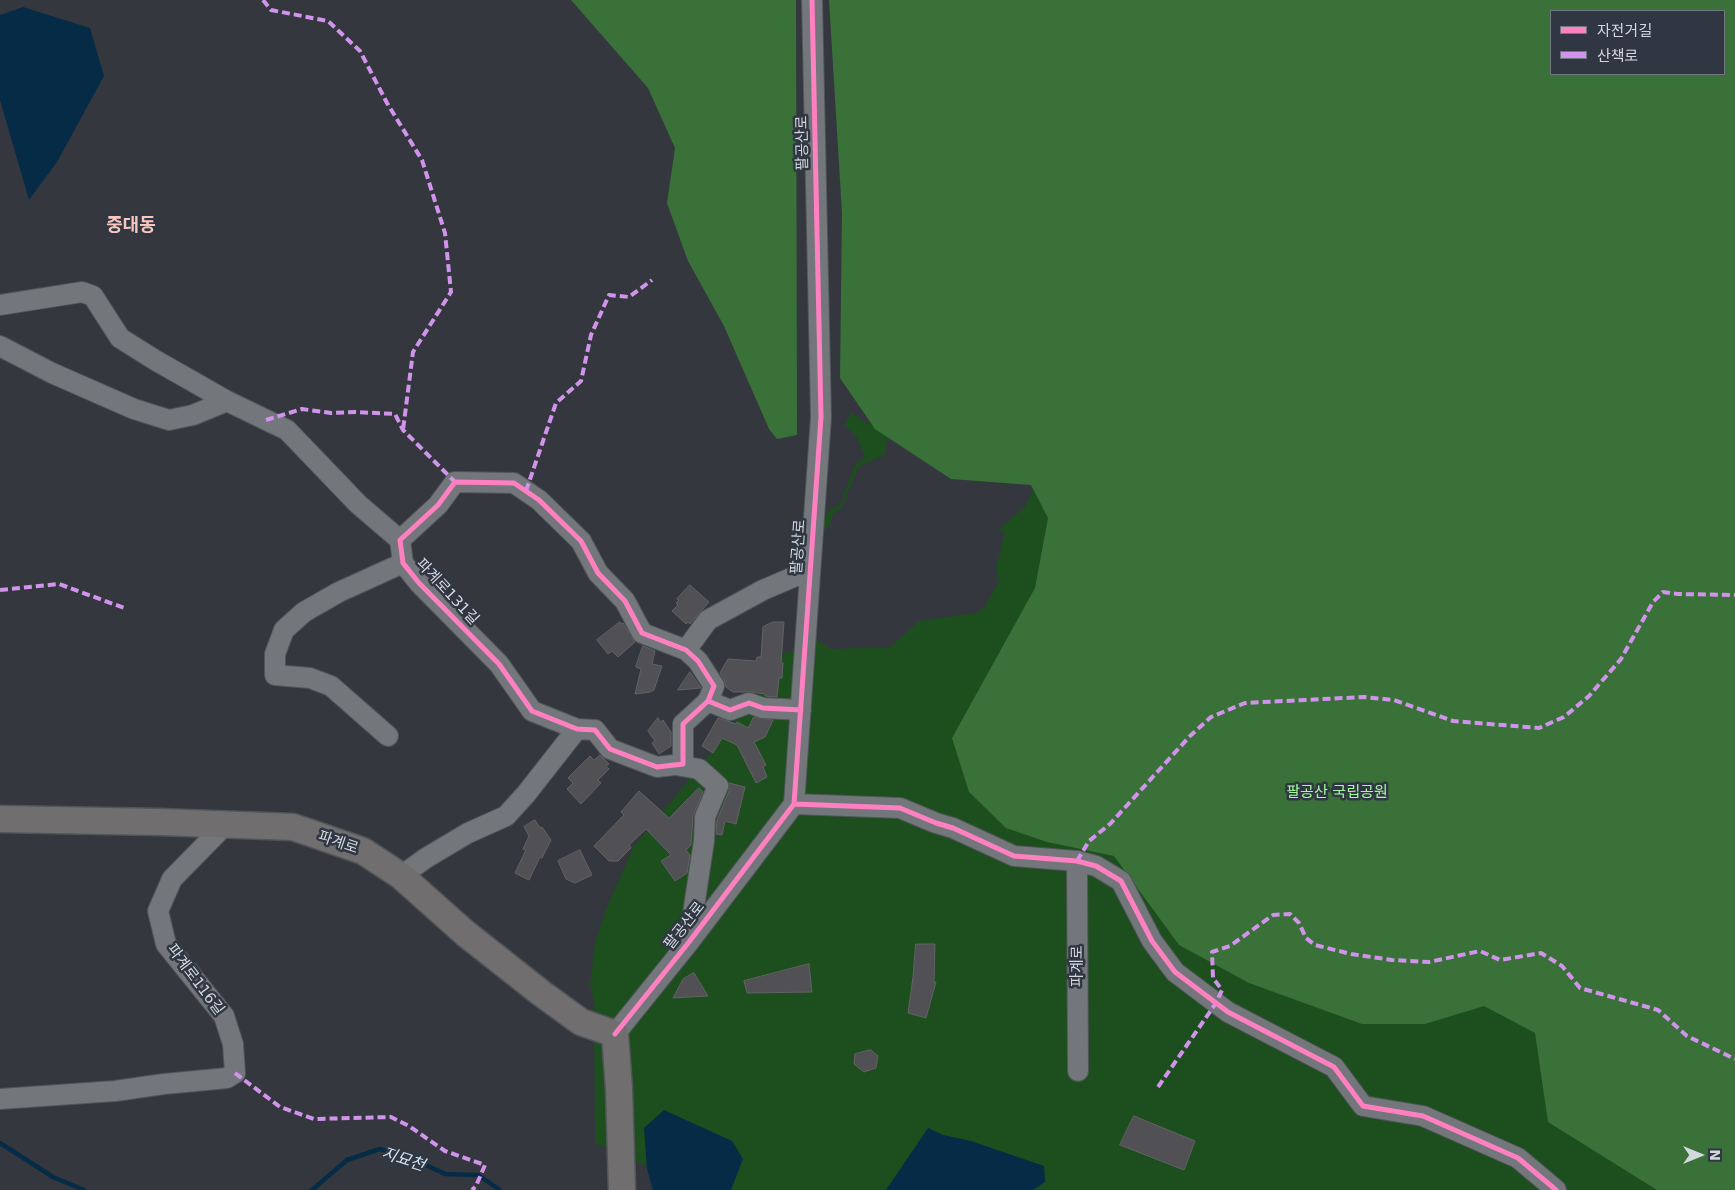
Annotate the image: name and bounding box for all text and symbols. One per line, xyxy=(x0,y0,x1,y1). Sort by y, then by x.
legend xyxy=(1550,10,1725,75)
text: 자전거길 xyxy=(1597,22,1652,40)
text: 산책로 xyxy=(1597,47,1638,65)
street label: 팔공산로 xyxy=(794,115,812,171)
district label: 중대동 xyxy=(106,215,156,237)
street label: 팔공산로 xyxy=(788,519,810,575)
street label: 파계로131길 xyxy=(412,555,482,629)
park label: 팔공산 국립공원 xyxy=(1286,784,1388,802)
street label: 파계로 xyxy=(315,828,361,858)
street label: 팔공산로 xyxy=(661,899,709,953)
street label: 파계로116길 xyxy=(163,941,227,1019)
street label: 파계로 xyxy=(1069,945,1087,987)
north arrow xyxy=(1675,1130,1725,1180)
water label: 지묘천 xyxy=(379,1144,427,1176)
text: N xyxy=(1707,1149,1723,1161)

